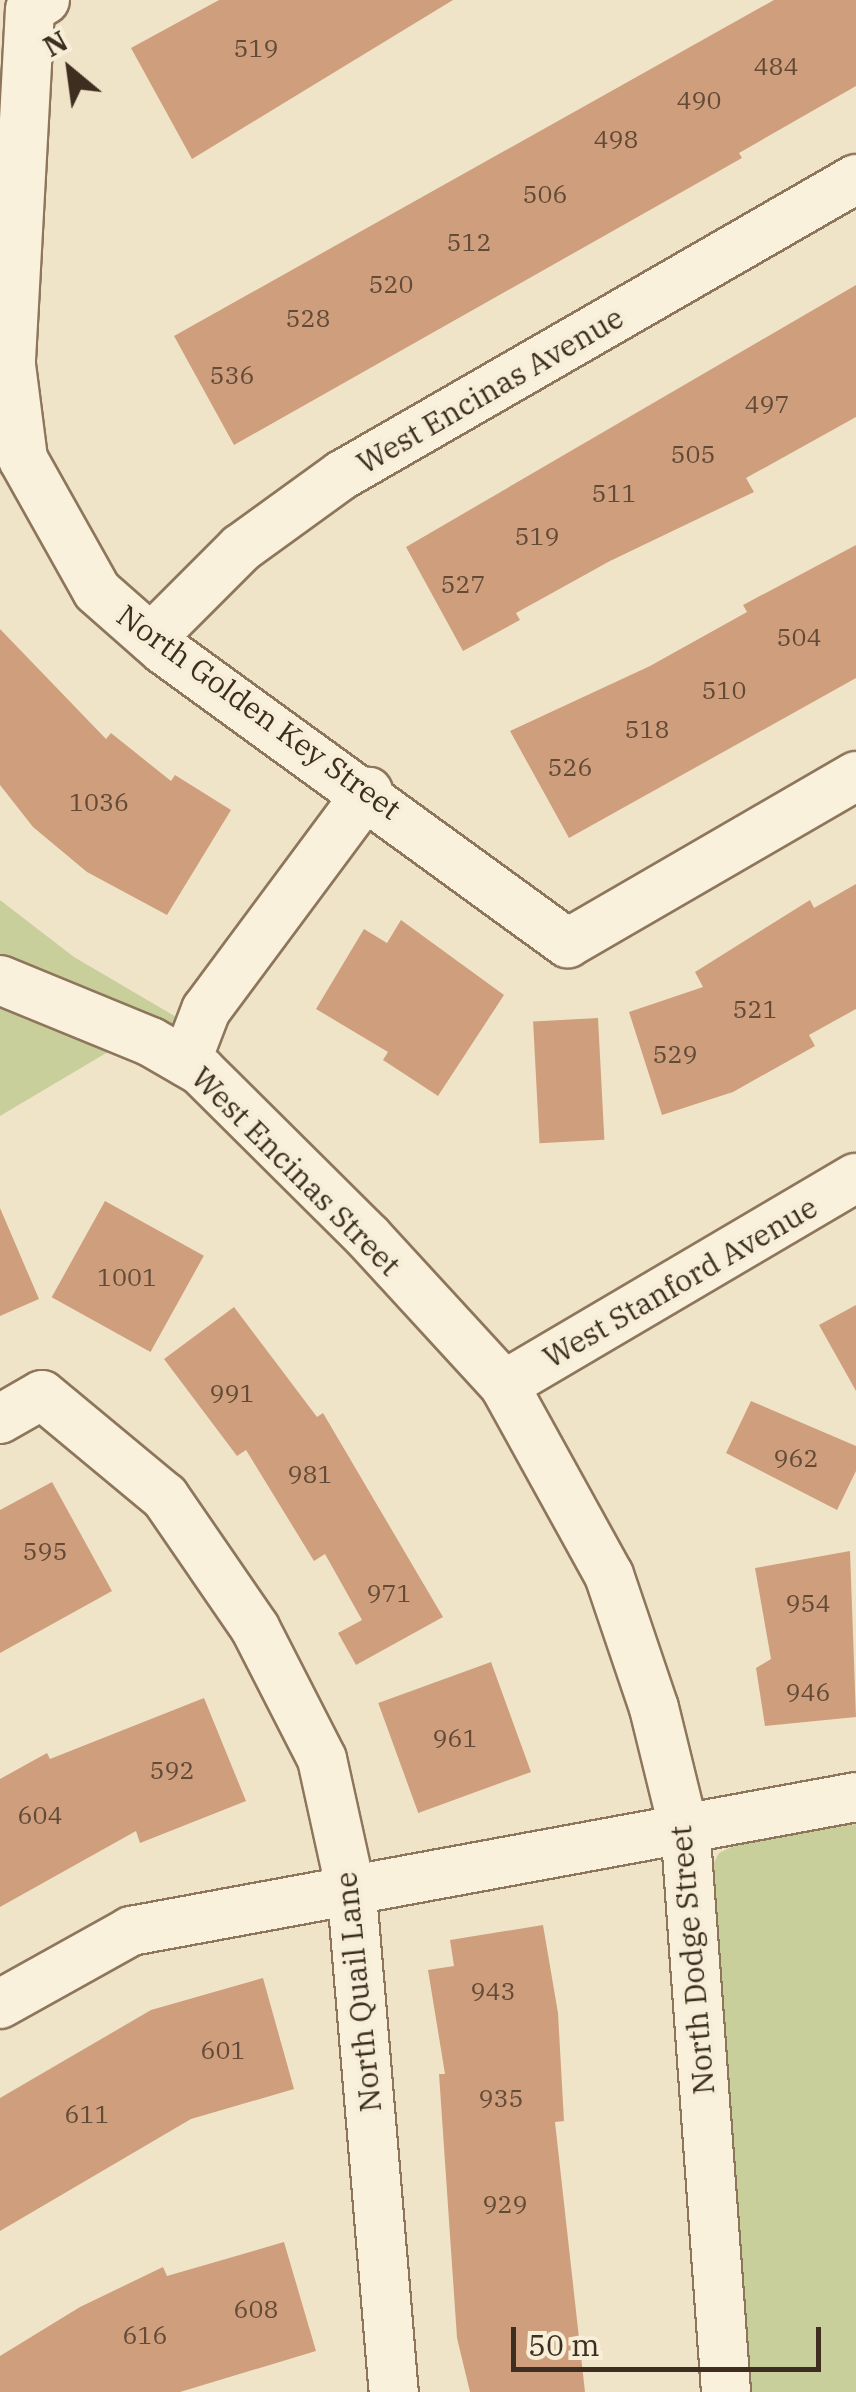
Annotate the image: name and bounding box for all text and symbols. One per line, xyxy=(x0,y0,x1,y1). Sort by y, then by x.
north arrow xyxy=(20,20,120,120)
text: N xyxy=(37,22,74,65)
house number: 519 xyxy=(234,33,278,63)
house number: 484 xyxy=(754,51,798,81)
house number: 490 xyxy=(677,85,721,115)
house number: 498 xyxy=(594,124,638,154)
house number: 506 xyxy=(523,179,567,209)
house number: 512 xyxy=(447,227,491,257)
house number: 520 xyxy=(369,269,413,299)
street label: West Encinas Avenue xyxy=(350,299,630,481)
house number: 528 xyxy=(286,303,330,333)
house number: 536 xyxy=(210,360,254,390)
house number: 497 xyxy=(745,389,789,419)
house number: 505 xyxy=(671,439,715,469)
house number: 511 xyxy=(592,478,636,508)
house number: 519 xyxy=(515,521,559,551)
house number: 527 xyxy=(441,569,485,599)
street label: North Golden Key Street xyxy=(110,597,408,827)
house number: 504 xyxy=(777,622,821,652)
house number: 510 xyxy=(702,675,746,705)
house number: 518 xyxy=(625,714,669,744)
house number: 526 xyxy=(548,752,592,782)
house number: 1036 xyxy=(69,787,129,817)
house number: 521 xyxy=(733,994,777,1024)
house number: 529 xyxy=(653,1039,697,1069)
street label: West Encinas Street xyxy=(184,1059,408,1283)
street label: West Stanford Avenue xyxy=(537,1189,823,1375)
house number: 1001 xyxy=(97,1262,157,1292)
house number: 991 xyxy=(210,1378,254,1408)
house number: 962 xyxy=(774,1443,818,1473)
house number: 981 xyxy=(288,1459,332,1489)
house number: 595 xyxy=(23,1536,67,1566)
house number: 971 xyxy=(367,1578,411,1608)
house number: 954 xyxy=(786,1588,830,1618)
house number: 946 xyxy=(786,1677,830,1707)
house number: 961 xyxy=(433,1723,477,1753)
house number: 592 xyxy=(150,1755,194,1785)
house number: 604 xyxy=(18,1800,62,1830)
street label: North Dodge Street xyxy=(662,1824,722,2096)
street label: North Quail Lane xyxy=(327,1870,389,2114)
house number: 943 xyxy=(471,1976,515,2006)
house number: 601 xyxy=(201,2035,245,2065)
house number: 935 xyxy=(479,2083,523,2113)
house number: 611 xyxy=(65,2099,109,2129)
house number: 929 xyxy=(483,2189,527,2219)
house number: 608 xyxy=(234,2294,278,2324)
scale bar xyxy=(516,2307,826,2369)
house number: 616 xyxy=(123,2320,167,2350)
text: 50 m xyxy=(528,2325,600,2364)

